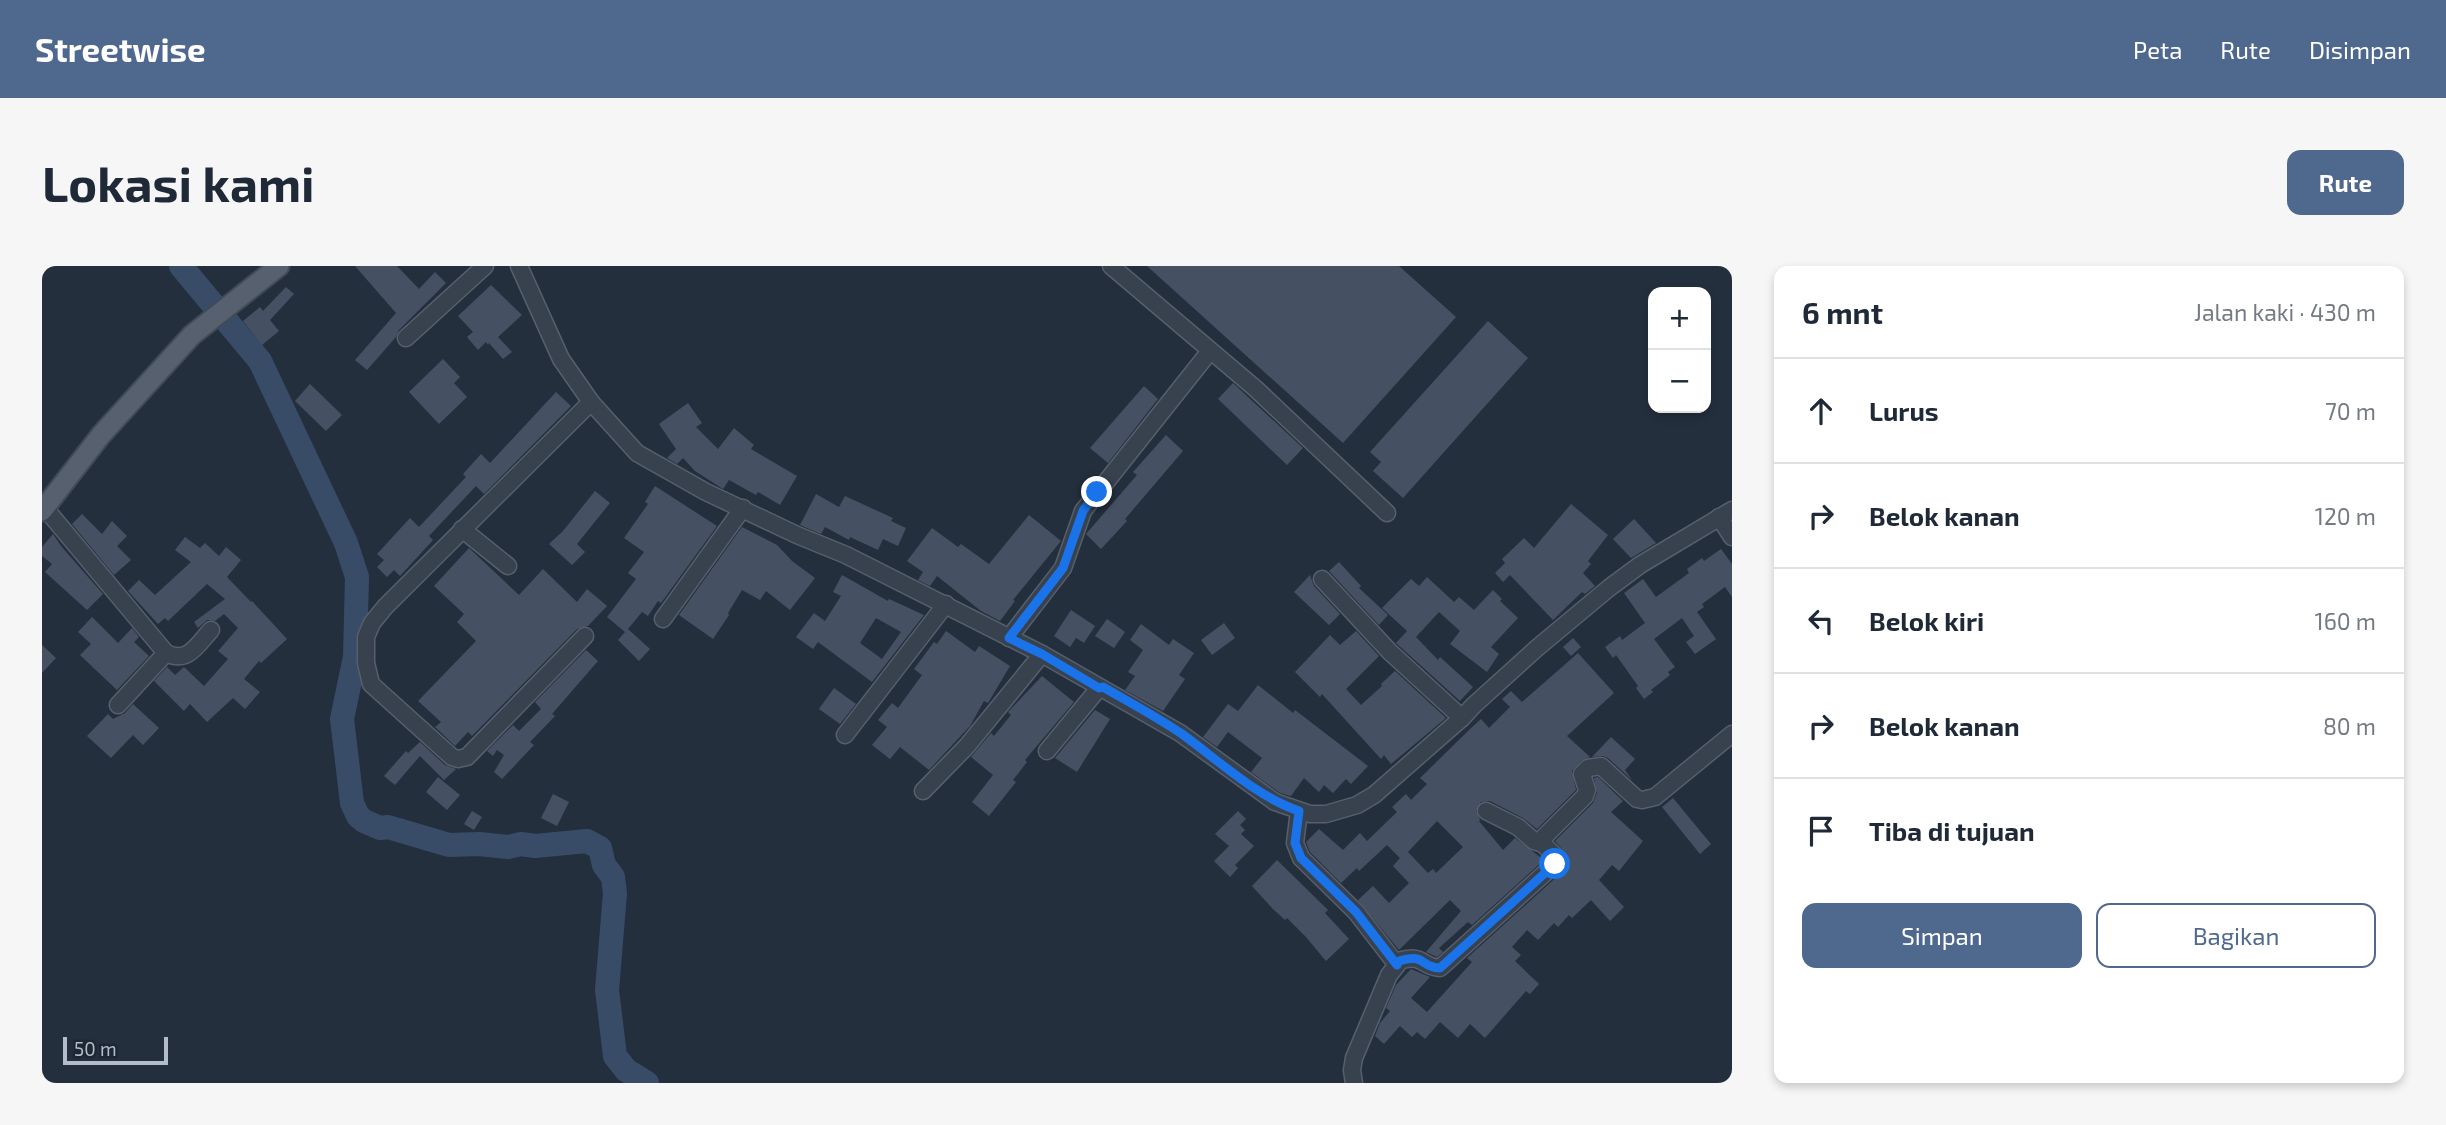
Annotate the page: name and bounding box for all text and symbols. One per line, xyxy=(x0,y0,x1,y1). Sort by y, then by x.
text: Streetwise xyxy=(35,29,206,69)
text: Peta xyxy=(2133,35,2182,64)
text: Rute xyxy=(2220,35,2271,64)
text: Disimpan xyxy=(2309,35,2411,64)
button: Rute xyxy=(2287,150,2404,215)
text: Lokasi kami xyxy=(42,153,315,212)
map controls xyxy=(1648,287,1711,413)
button: + xyxy=(1648,287,1711,350)
text: 6 mnt xyxy=(1802,294,1883,330)
text: Jalan kaki · 430 m xyxy=(2194,298,2376,326)
button: − xyxy=(1648,350,1711,413)
icon: ahead xyxy=(1802,392,1840,430)
text: Lurus xyxy=(1869,395,1939,426)
text: 70 m xyxy=(2325,397,2376,425)
route end xyxy=(1081,476,1112,507)
icon: right xyxy=(1802,497,1840,535)
text: Belok kanan xyxy=(1869,500,2020,531)
text: 120 m xyxy=(2315,502,2376,530)
icon: left xyxy=(1802,602,1840,640)
text: Belok kiri xyxy=(1869,605,1984,636)
text: 160 m xyxy=(2315,607,2376,635)
icon: right xyxy=(1802,707,1840,745)
text: Belok kanan xyxy=(1869,710,2020,741)
text: 80 m xyxy=(2323,712,2376,740)
icon: arrive xyxy=(1802,812,1840,850)
text: Tiba di tujuan xyxy=(1869,815,2035,846)
route start xyxy=(1539,848,1570,879)
button: Simpan xyxy=(1802,903,2082,968)
button: Bagikan xyxy=(2096,903,2376,968)
scale bar xyxy=(63,1034,168,1066)
text: 50 m xyxy=(74,1037,117,1060)

